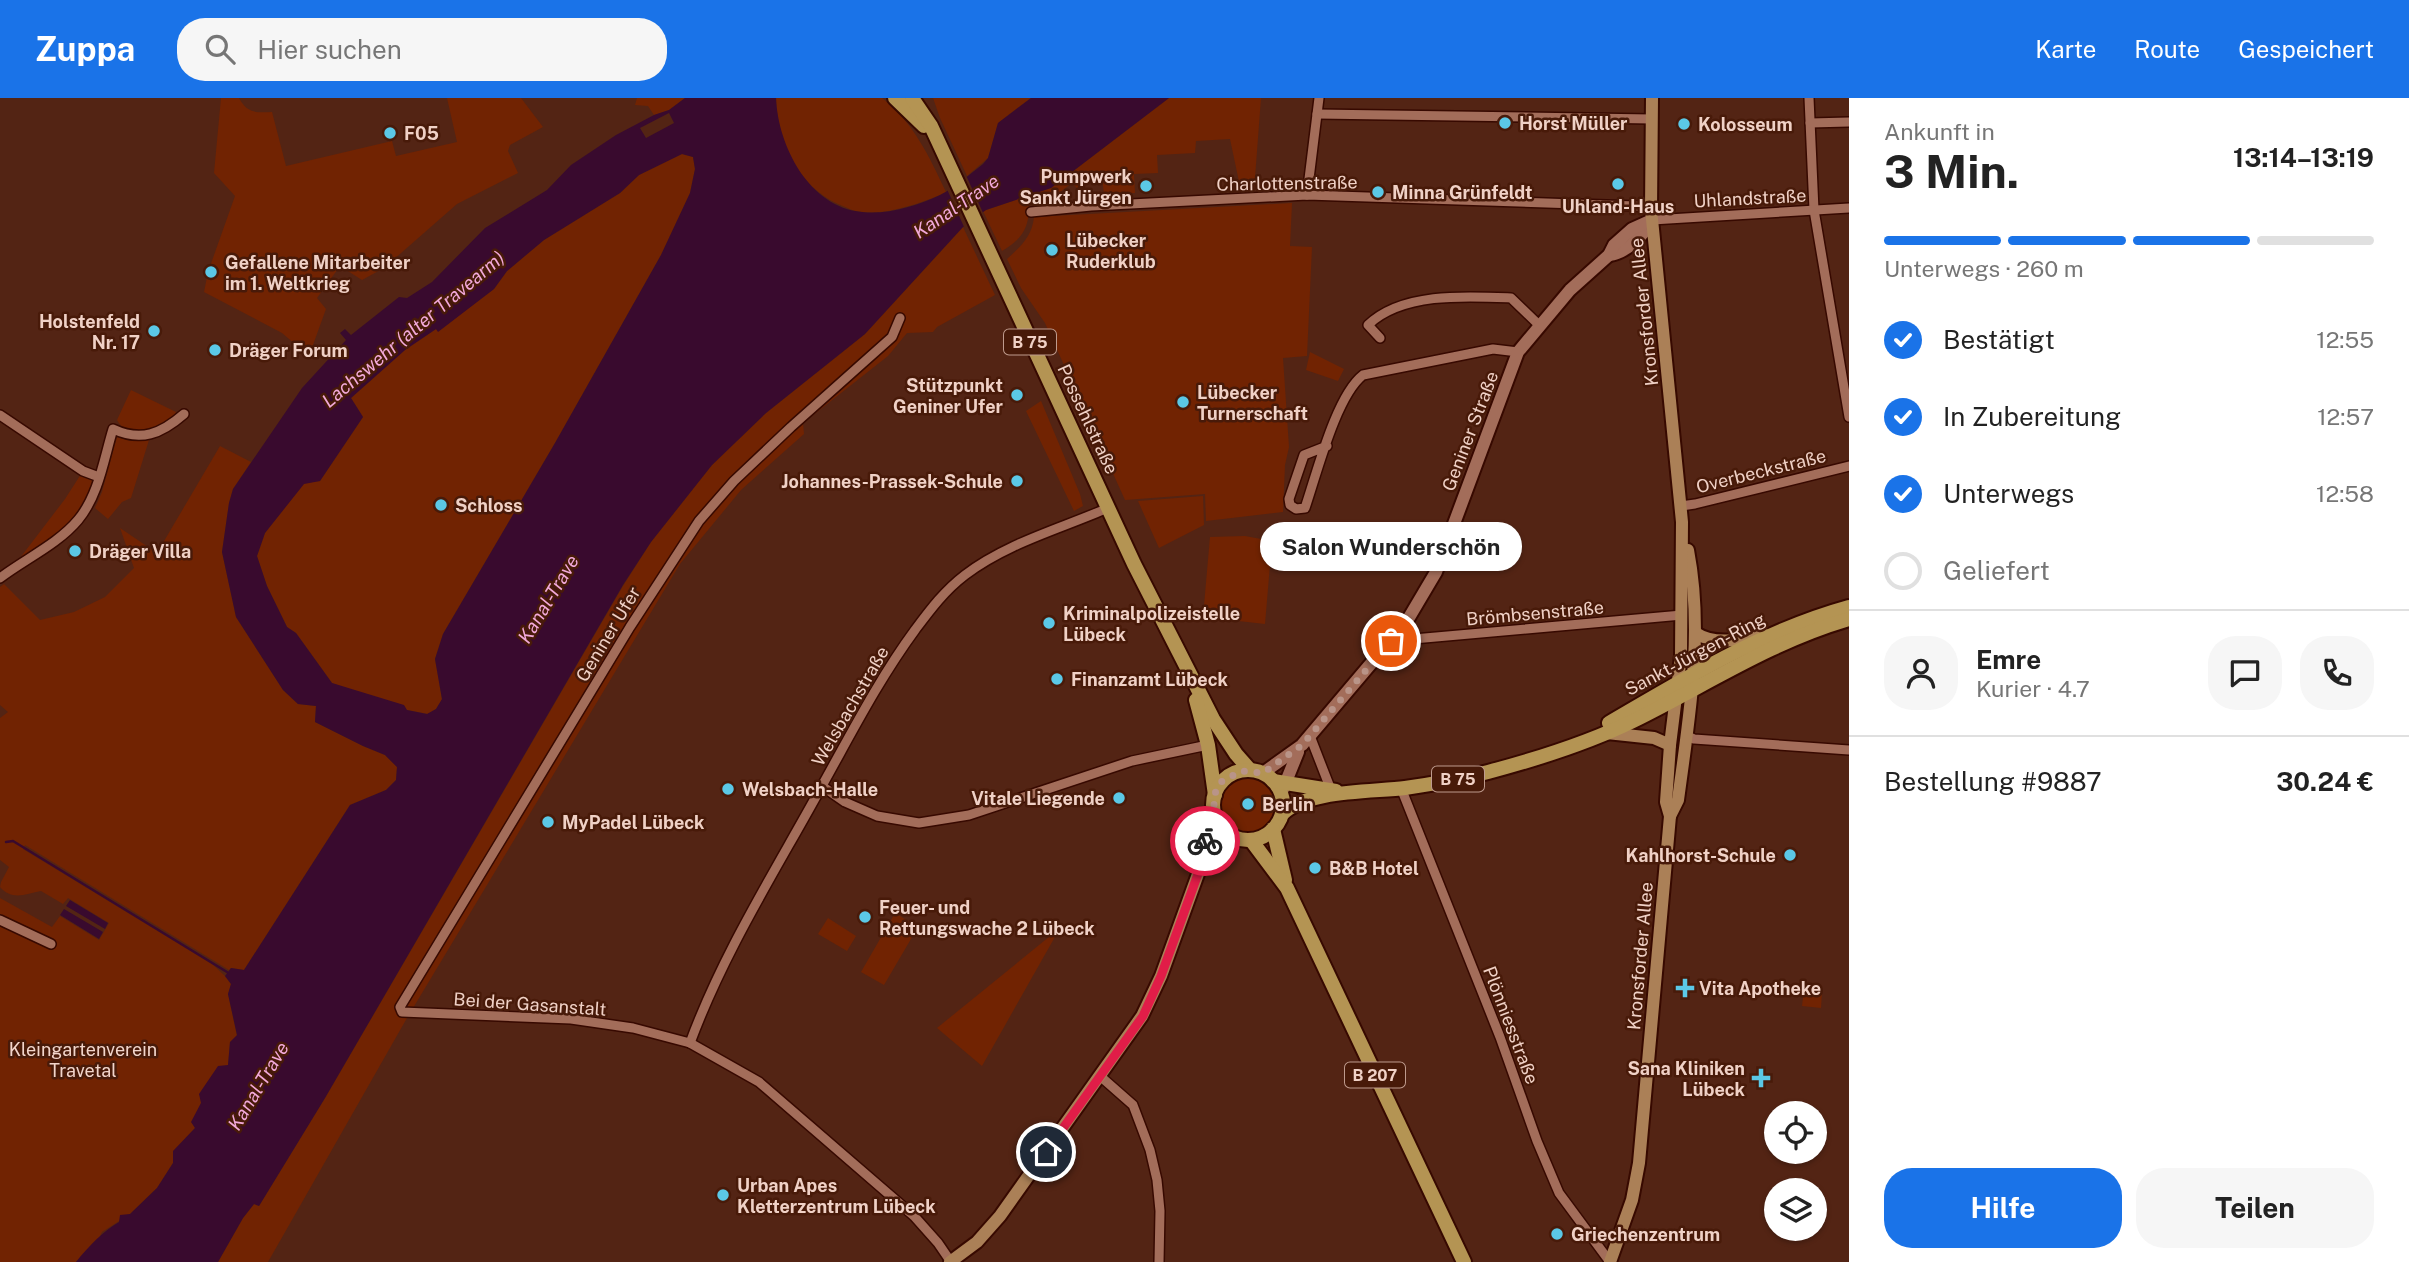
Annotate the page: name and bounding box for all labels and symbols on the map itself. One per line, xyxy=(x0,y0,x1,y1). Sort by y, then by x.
place label: Horst Müller xyxy=(1519,113,1628,134)
place label: Kolosseum xyxy=(1698,114,1793,135)
marker: Horst Müller xyxy=(1497,115,1513,131)
marker: Kolosseum xyxy=(1676,116,1692,132)
place label: F05 xyxy=(404,123,439,144)
marker: F05 xyxy=(382,125,398,141)
place label: Pumpwerk Sankt Jürgen xyxy=(1019,166,1133,208)
water label: Kanal-Trave xyxy=(909,169,1003,243)
street label: Charlottenstraße xyxy=(1216,171,1358,195)
marker: Uhland-Haus xyxy=(1610,176,1626,192)
marker: Pumpwerk Sankt Jürgen xyxy=(1138,178,1154,194)
place label: Minna Grünfeldt xyxy=(1392,182,1533,203)
marker: Minna Grünfeldt xyxy=(1370,184,1386,200)
street label: Uhlandstraße xyxy=(1693,185,1807,211)
place label: Uhland-Haus xyxy=(1562,196,1674,217)
place label: Lübecker Ruderklub xyxy=(1066,230,1156,272)
street label: Kronsforder Allee xyxy=(1626,237,1662,387)
marker: Lübecker Ruderklub xyxy=(1044,242,1060,258)
water label: Lachswehr (alter Travearm) xyxy=(317,246,509,412)
place label: Gefallene Mitarbeiter im 1. Weltkrieg xyxy=(225,252,411,294)
marker: Gefallene Mitarbeiter im 1. Weltkrieg xyxy=(203,264,219,280)
place label: Holstenfeld Nr. 17 xyxy=(39,311,140,353)
marker: Holstenfeld Nr. 17 xyxy=(146,323,162,339)
road number: B 75 xyxy=(1004,330,1056,354)
place label: Dräger Forum xyxy=(229,340,348,361)
marker: Dräger Forum xyxy=(207,342,223,358)
street label: Possehlstraße xyxy=(1053,361,1123,477)
street label: Geniner Straße xyxy=(1438,368,1502,494)
place label: Stützpunkt Geniner Ufer xyxy=(893,375,1004,417)
place label: Lübecker Turnerschaft xyxy=(1197,382,1308,424)
marker: Stützpunkt Geniner Ufer xyxy=(1009,387,1025,403)
marker: Lübecker Turnerschaft xyxy=(1175,394,1191,410)
street label: Overbeckstraße xyxy=(1694,445,1828,497)
place label: Johannes-Prassek-Schule xyxy=(781,471,1003,492)
marker: Johannes-Prassek-Schule xyxy=(1009,473,1025,489)
place label: Schloss xyxy=(455,495,522,516)
marker: Schloss xyxy=(433,497,449,513)
callout: Salon Wunderschön xyxy=(1260,522,1522,571)
place label: Dräger Villa xyxy=(89,541,191,562)
marker: Dräger Villa xyxy=(67,543,83,559)
water label: Kanal-Trave xyxy=(513,551,583,647)
street label: Geniner Ufer xyxy=(571,583,645,685)
street label: Brömbsenstraße xyxy=(1465,597,1605,629)
place label: Kriminalpolizeistelle Lübeck xyxy=(1063,603,1240,645)
street label: Sankt-Jürgen-Ring xyxy=(1621,608,1769,700)
pin xyxy=(1361,611,1421,671)
marker: Kriminalpolizeistelle Lübeck xyxy=(1041,615,1057,631)
street label: Welsbachstraße xyxy=(807,642,893,770)
place label: Finanzamt Lübeck xyxy=(1071,669,1228,690)
marker: Finanzamt Lübeck xyxy=(1049,671,1065,687)
road number: B 75 xyxy=(1432,766,1484,792)
place label: Welsbach-Halle xyxy=(742,779,878,800)
marker: Welsbach-Halle xyxy=(720,781,736,797)
place label: Vitale Liegende xyxy=(971,788,1105,809)
marker: Vitale Liegende xyxy=(1111,790,1127,806)
place label: Berlin xyxy=(1262,794,1314,815)
marker: Berlin xyxy=(1240,796,1256,812)
courier xyxy=(1170,806,1240,876)
place label: MyPadel Lübeck xyxy=(562,812,705,833)
marker: MyPadel Lübeck xyxy=(540,814,556,830)
place label: Kahlhorst-Schule xyxy=(1626,845,1776,866)
marker: Kahlhorst-Schule xyxy=(1782,847,1798,863)
place label: B&B Hotel xyxy=(1329,858,1419,879)
marker: B&B Hotel xyxy=(1307,860,1323,876)
street label: Kronsforder Allee xyxy=(1623,881,1657,1031)
place label: Feuer- und Rettungswache 2 Lübeck xyxy=(879,897,1095,939)
marker: Feuer- und Rettungswache 2 Lübeck xyxy=(857,909,873,925)
street label: Plönniesstraße xyxy=(1479,963,1543,1087)
place label: Vita Apotheke xyxy=(1699,978,1821,999)
marker: Vita Apotheke xyxy=(1677,980,1693,996)
street label: Bei der Gasanstalt xyxy=(453,988,607,1020)
water label: Kanal-Trave xyxy=(223,1038,293,1134)
park label: Kleingartenverein Travetal xyxy=(9,1039,157,1081)
place label: Sana Kliniken Lübeck xyxy=(1627,1058,1746,1100)
road number: B 207 xyxy=(1345,1063,1405,1088)
marker: Sana Kliniken Lübeck xyxy=(1751,1068,1771,1088)
pin xyxy=(1016,1122,1076,1182)
place label: Urban Apes Kletterzentrum Lübeck xyxy=(737,1175,936,1217)
marker: Urban Apes Kletterzentrum Lübeck xyxy=(715,1187,731,1203)
place label: Griechenzentrum xyxy=(1571,1224,1720,1245)
marker: Griechenzentrum xyxy=(1549,1226,1565,1242)

